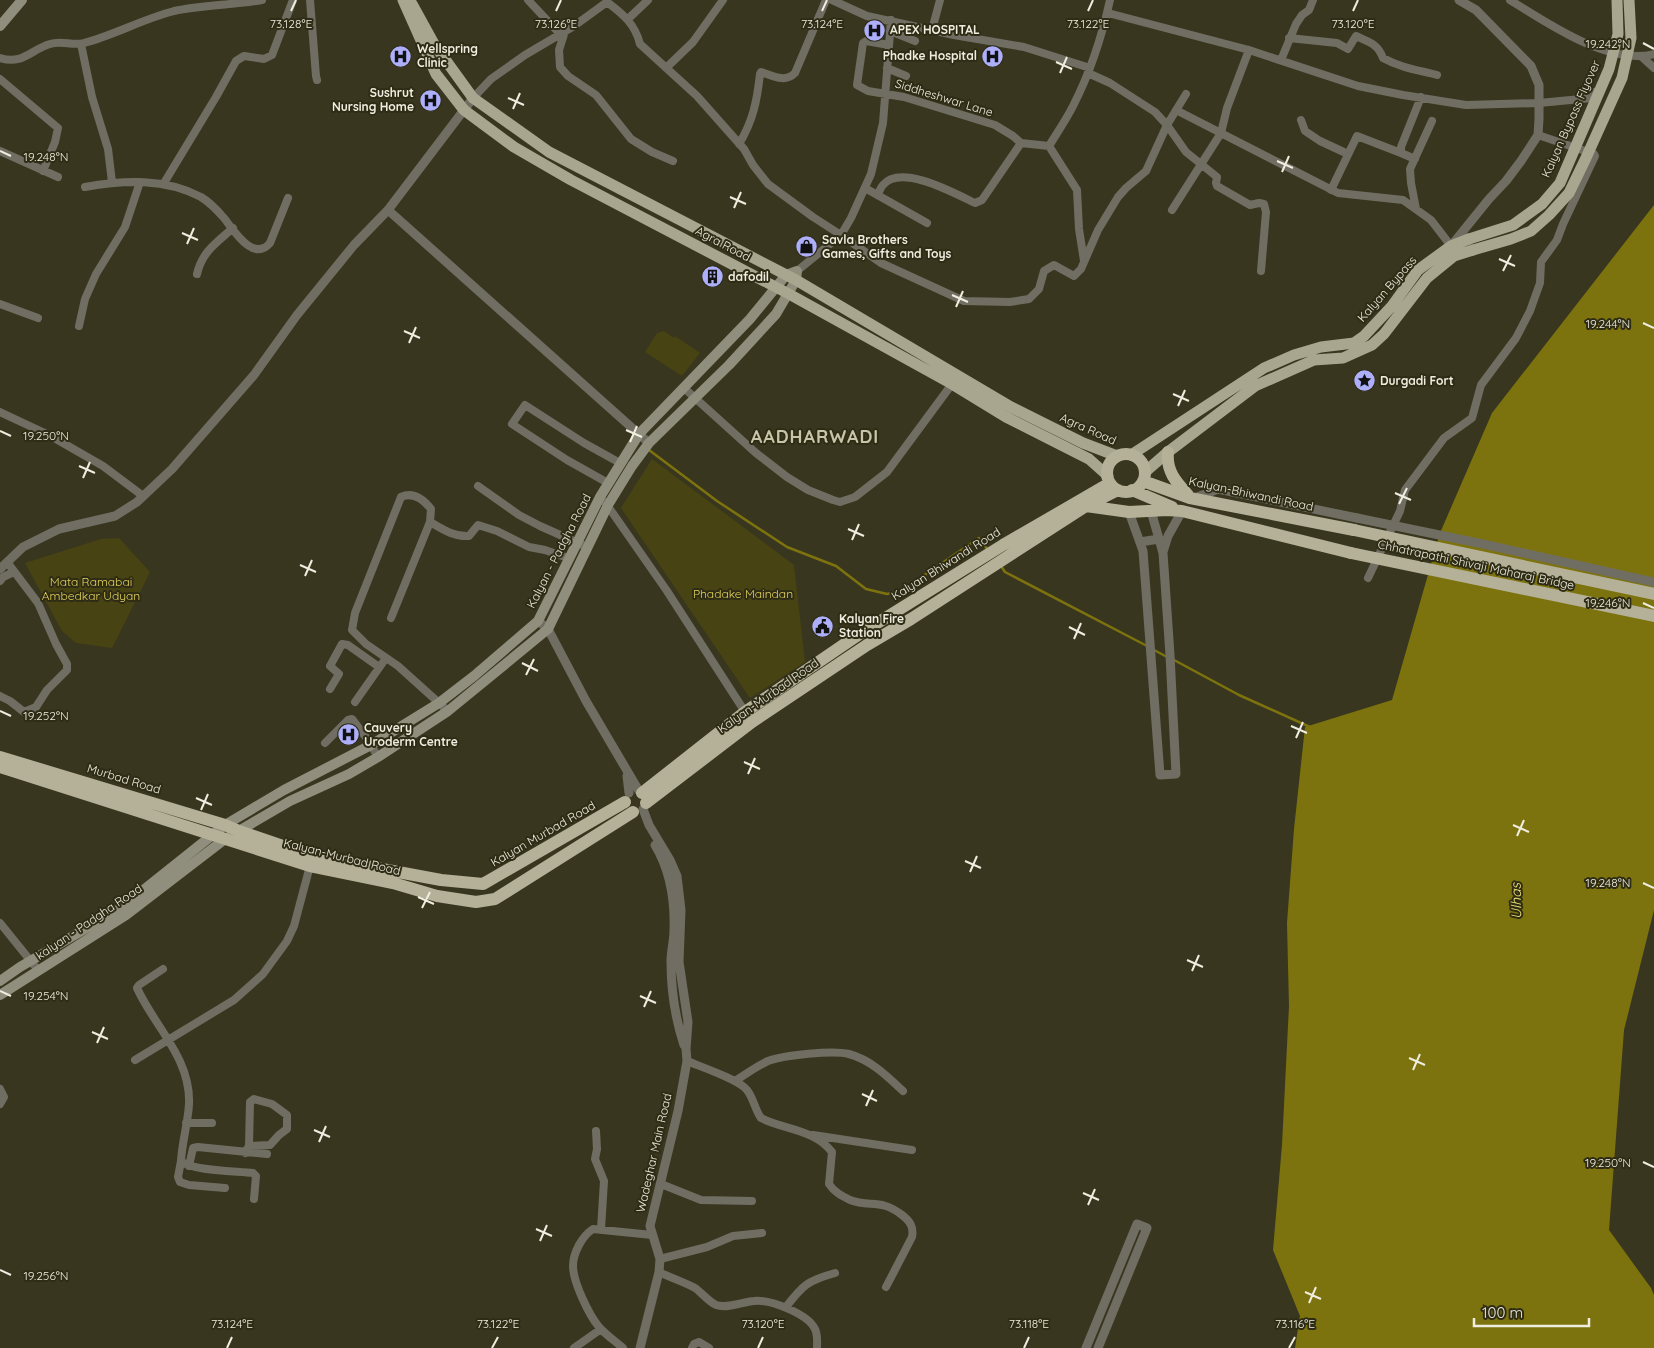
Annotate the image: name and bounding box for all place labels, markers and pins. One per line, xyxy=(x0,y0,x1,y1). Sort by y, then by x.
hospital icon: APEX HOSPITAL xyxy=(862,18,886,42)
place label: APEX HOSPITAL xyxy=(890,22,980,37)
place label: Wellspring Clinic xyxy=(417,41,478,70)
hospital icon: Wellspring Clinic xyxy=(389,44,413,68)
hospital icon: Phadke Hospital xyxy=(981,44,1005,68)
place label: Phadke Hospital xyxy=(883,48,977,63)
place label: Sushrut Nursing Home xyxy=(332,85,414,114)
hospital icon: Sushrut Nursing Home xyxy=(418,88,442,112)
place label: Savla Brothers Games, Gifts and Toys xyxy=(822,232,951,261)
shop icon: Savla Brothers Games, Gifts and Toys xyxy=(794,235,818,259)
building icon: dafodil xyxy=(700,265,724,289)
place label: dafodil xyxy=(728,269,769,284)
place icon: Durgadi Fort xyxy=(1352,369,1376,393)
place label: Durgadi Fort xyxy=(1380,373,1454,388)
place label: Kalyan Fire Station xyxy=(839,611,904,640)
public building icon: Kalyan Fire Station xyxy=(811,614,835,638)
place label: Cauvery Uroderm Centre xyxy=(364,720,458,749)
hospital icon: Cauvery Uroderm Centre xyxy=(336,723,360,747)

